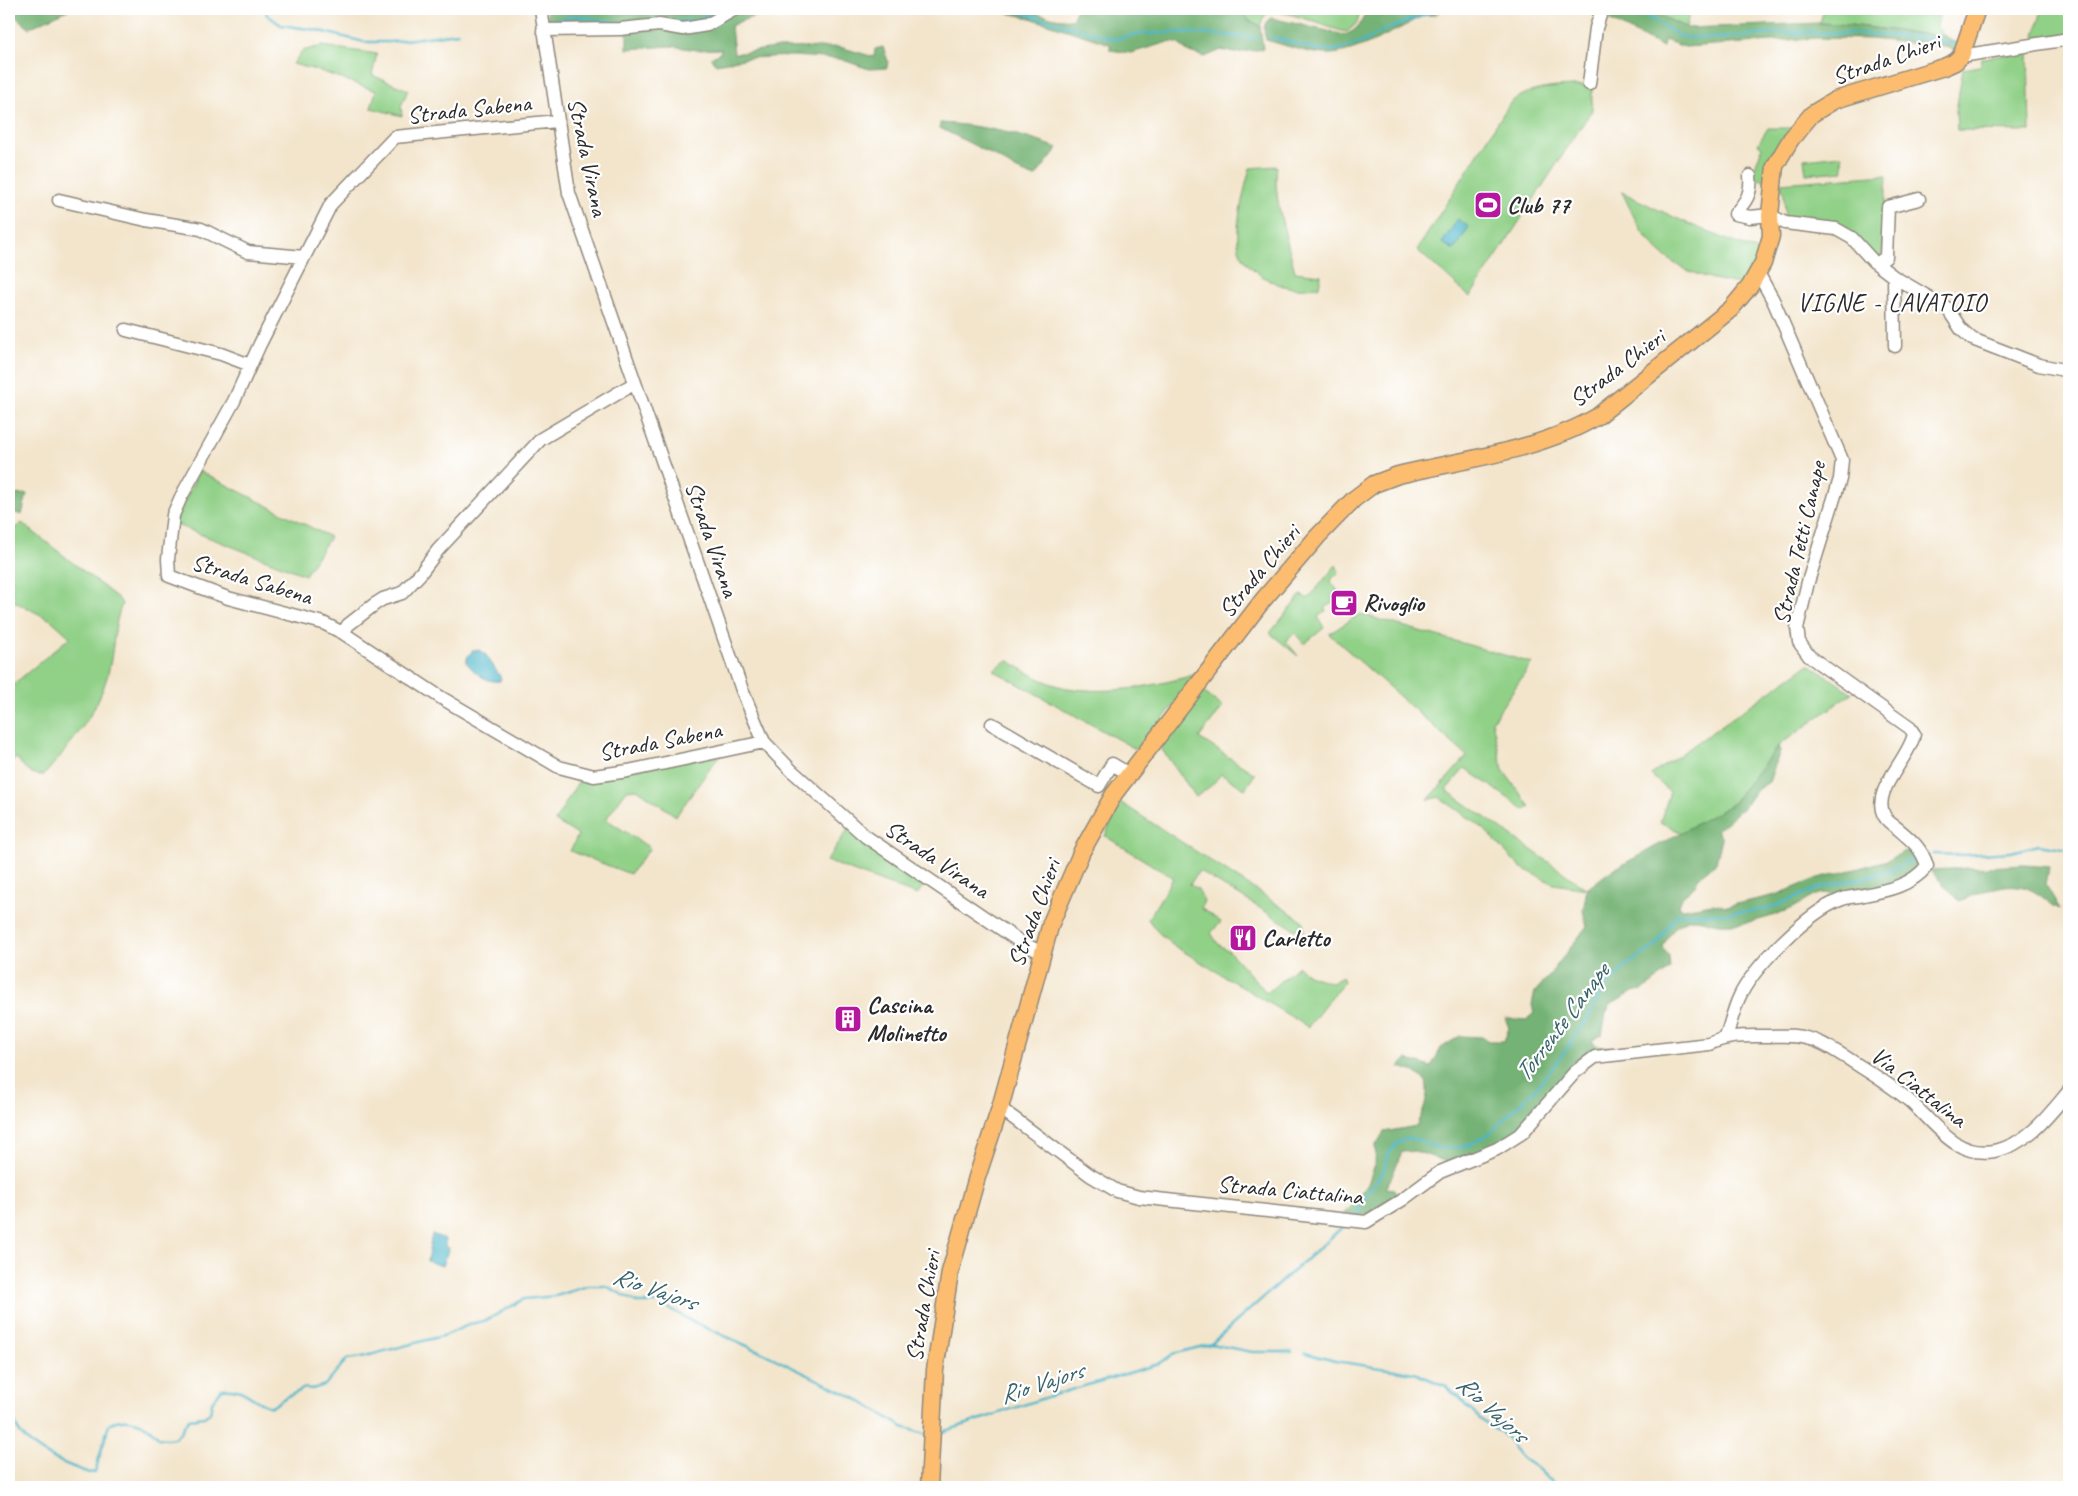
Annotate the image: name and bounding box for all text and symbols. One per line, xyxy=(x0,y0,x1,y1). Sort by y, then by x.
street label: Strada Chieri xyxy=(1828,26,1946,91)
street label: Strada Sabena xyxy=(406,87,534,130)
street label: Strada Virana xyxy=(561,95,615,220)
sports icon: Club 77 xyxy=(1473,190,1503,220)
place label: Club 77 xyxy=(1507,190,1572,220)
district label: VIGNE - LAVATOIO xyxy=(1797,287,1988,319)
street label: Strada Chieri xyxy=(1563,321,1673,414)
street label: Strada Tetti Canape xyxy=(1766,456,1833,627)
street label: Strada Virana xyxy=(678,477,746,602)
street label: Strada Chieri xyxy=(1212,517,1308,624)
street label: Strada Sabena xyxy=(188,546,317,612)
cafe icon: Rivoglio xyxy=(1329,588,1359,618)
place label: Rivoglio xyxy=(1363,588,1426,618)
street label: Strada Sabena xyxy=(596,714,725,768)
street label: Strada Virana xyxy=(879,813,996,906)
street label: Strada Chieri xyxy=(1001,853,1068,971)
restaurant icon: Carletto xyxy=(1228,923,1258,953)
place label: Carletto xyxy=(1262,923,1332,953)
water label: Torrente Canape xyxy=(1507,954,1619,1088)
place label: Cascina Molinetto xyxy=(867,990,948,1048)
building icon: Cascina Molinetto xyxy=(833,1004,863,1034)
street label: Via Ciattalina xyxy=(1865,1040,1974,1135)
street label: Strada Ciattalina xyxy=(1216,1169,1365,1211)
street label: Strada Chieri xyxy=(899,1246,948,1364)
water label: Rio Vajors xyxy=(609,1260,705,1320)
water label: Rio Vajors xyxy=(995,1353,1091,1411)
water label: Rio Vajors xyxy=(1450,1368,1538,1452)

